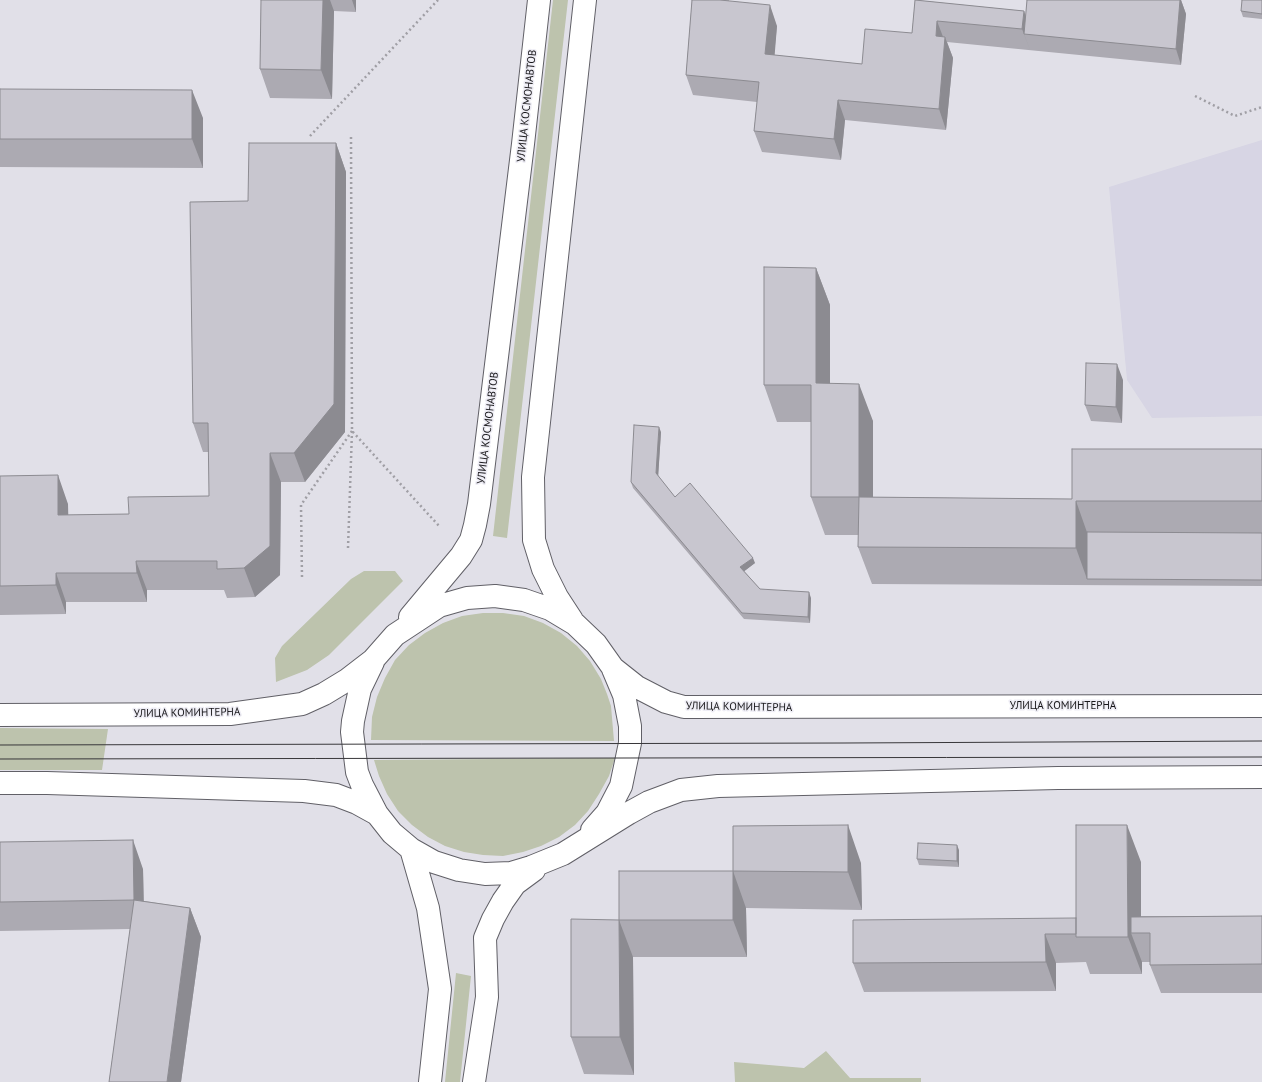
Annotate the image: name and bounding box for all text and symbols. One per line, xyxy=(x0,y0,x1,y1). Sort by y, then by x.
street label: УЛИЦА КОСМОНАВТОВ xyxy=(515,49,539,163)
street label: УЛИЦА КОСМОНАВТОВ xyxy=(475,371,501,485)
street label: УЛИЦА КОМИНТЕРНА xyxy=(686,699,792,715)
street label: УЛИЦА КОМИНТЕРНА xyxy=(1010,699,1116,713)
street label: УЛИЦА КОМИНТЕРНА xyxy=(134,705,240,721)

